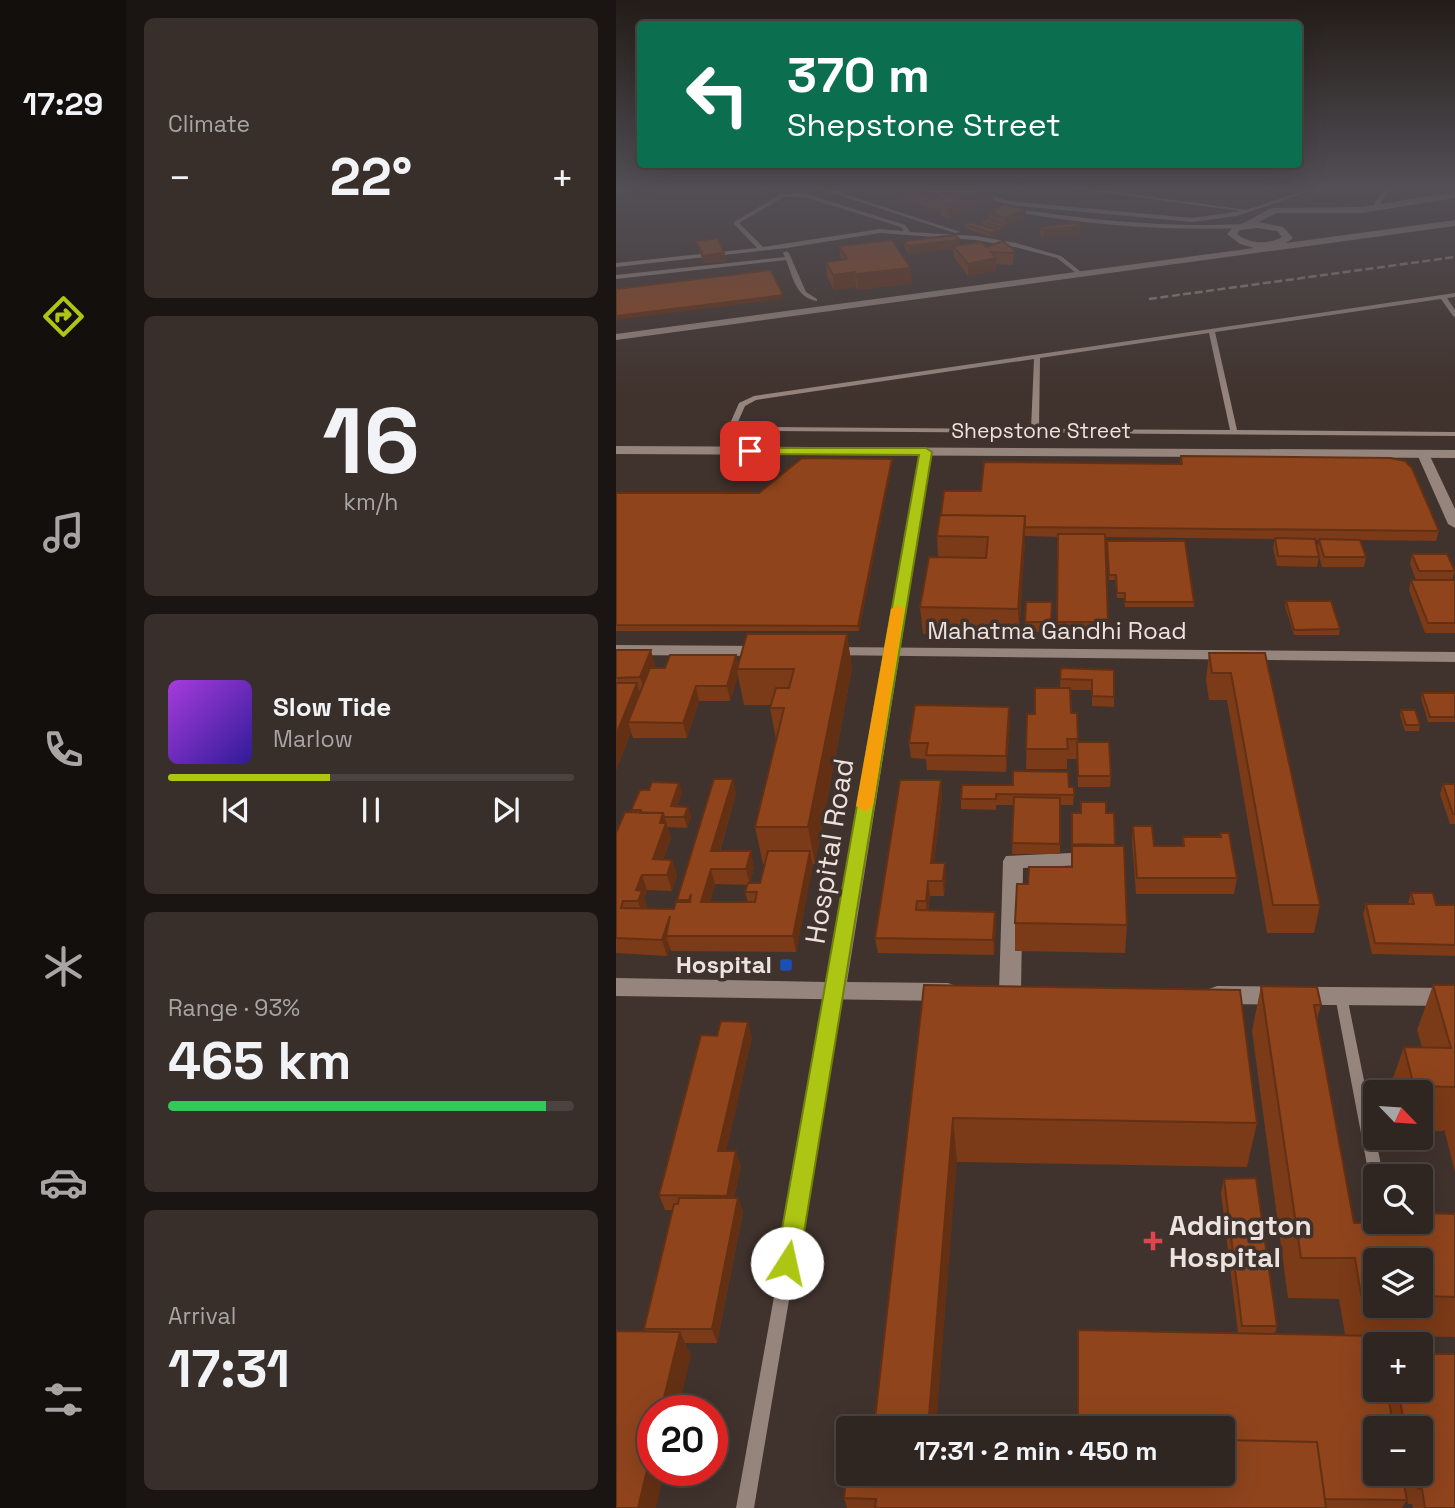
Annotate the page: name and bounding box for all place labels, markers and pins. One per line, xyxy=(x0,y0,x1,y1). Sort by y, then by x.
pin xyxy=(720,421,780,481)
place label: Hospital xyxy=(676,949,772,980)
marker: Hospital xyxy=(778,957,794,973)
place label: Addington Hospital xyxy=(1169,1207,1312,1275)
marker: Addington Hospital xyxy=(1143,1231,1163,1251)

